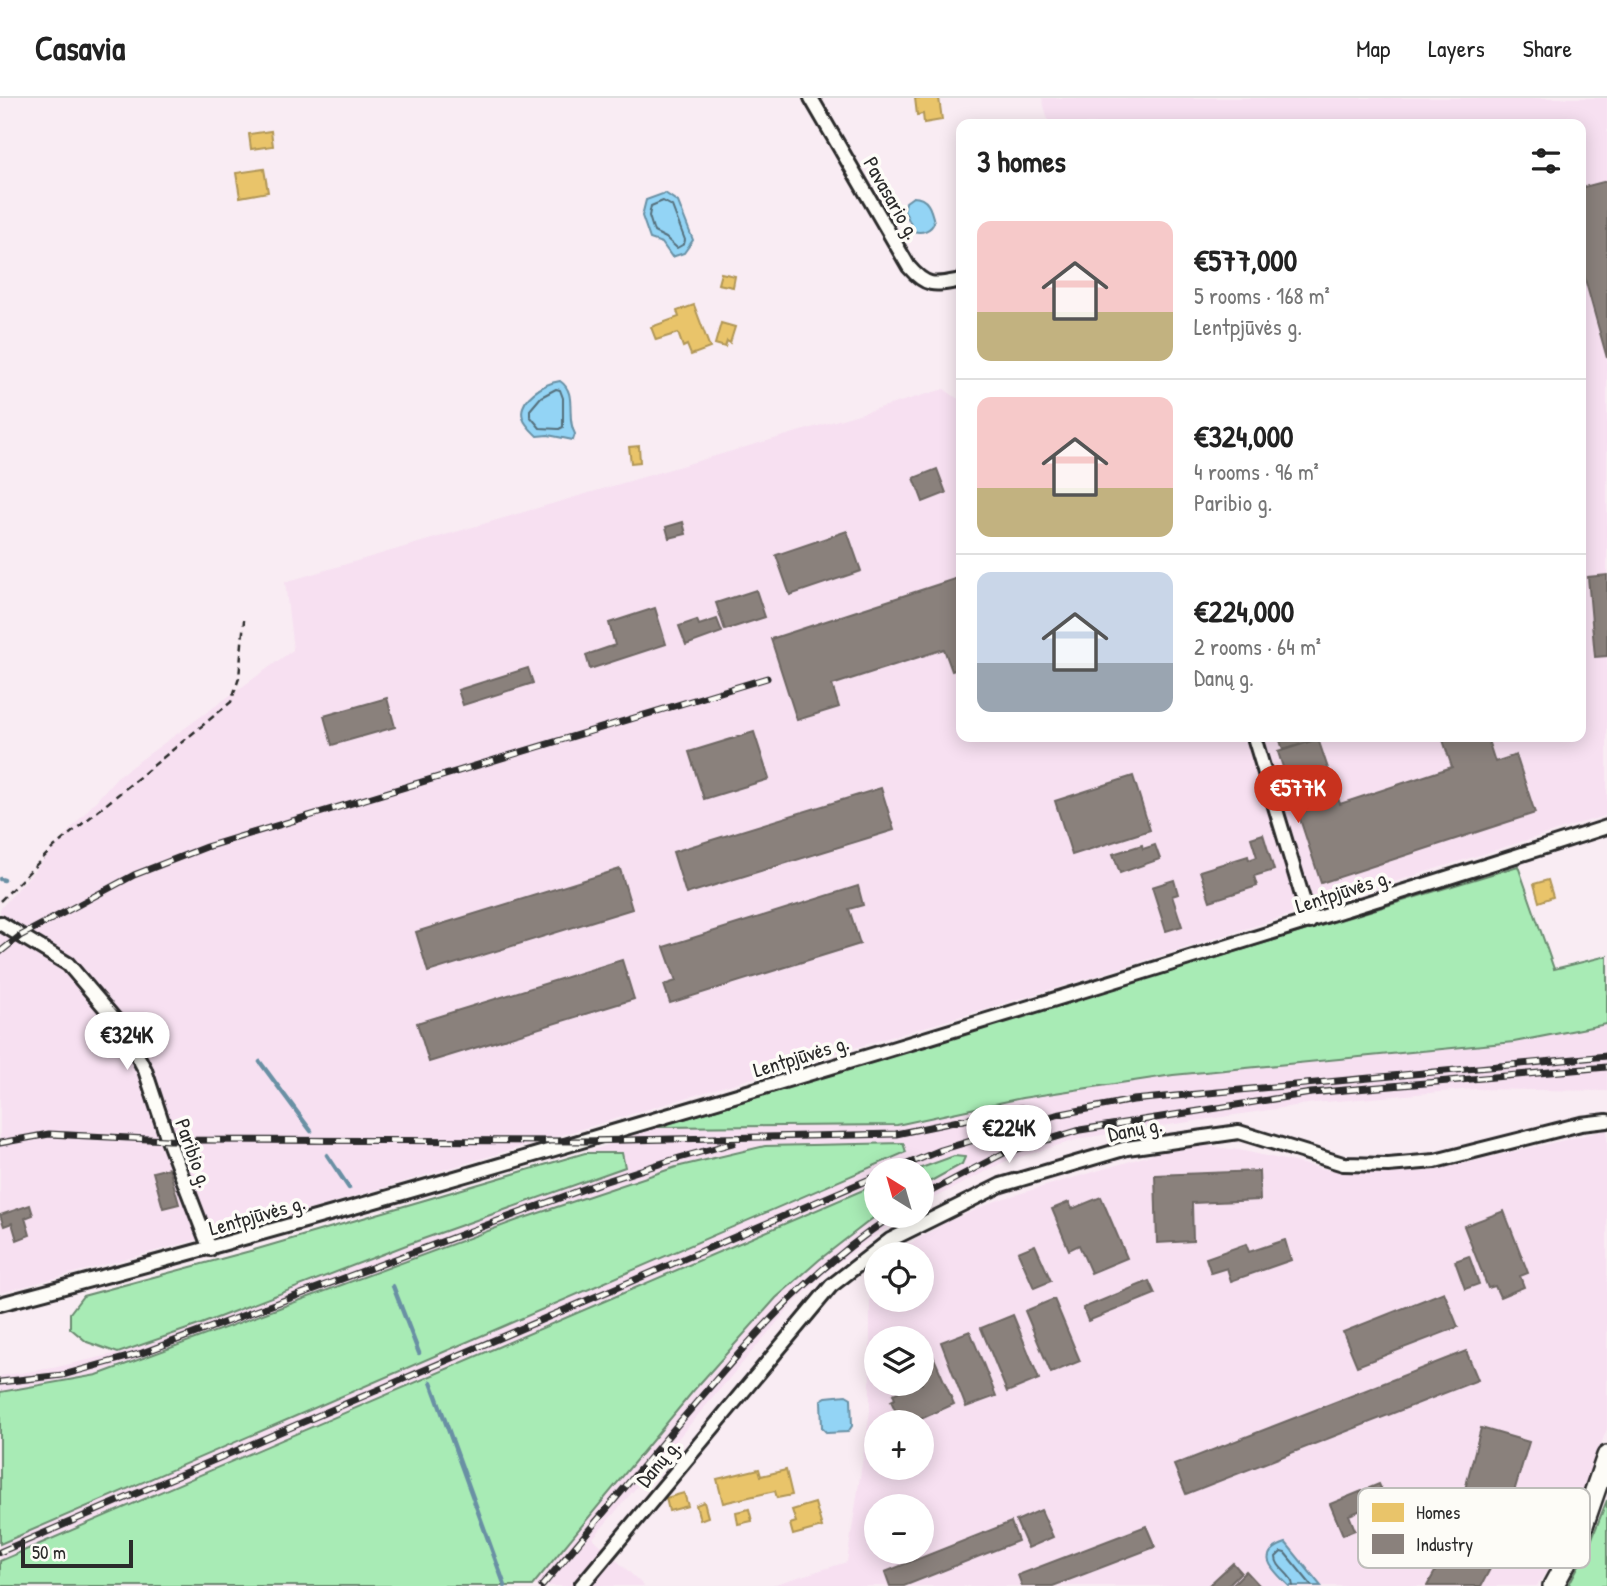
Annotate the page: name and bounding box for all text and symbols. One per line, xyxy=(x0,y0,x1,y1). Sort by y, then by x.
text: Casavia xyxy=(35,26,125,70)
text: Map xyxy=(1356,32,1390,64)
text: Layers xyxy=(1428,32,1485,64)
text: Share xyxy=(1523,32,1572,64)
text: 3 homes xyxy=(977,141,1066,181)
icon: filters xyxy=(1527,142,1565,180)
street label: Pavasario g. xyxy=(857,151,927,245)
text: €577,000 xyxy=(1194,240,1297,280)
icon: home xyxy=(1033,249,1117,333)
text: 5 rooms · 168 m² xyxy=(1194,280,1330,311)
text: Lentpjūvės g. xyxy=(1194,311,1302,342)
text: €324,000 xyxy=(1194,416,1294,456)
icon: home xyxy=(1033,425,1117,509)
text: 4 rooms · 96 m² xyxy=(1194,456,1319,487)
text: Paribio g. xyxy=(1194,487,1272,518)
text: €224,000 xyxy=(1194,591,1294,631)
icon: home xyxy=(1033,600,1117,684)
text: 2 rooms · 64 m² xyxy=(1194,631,1321,662)
text: Danų g. xyxy=(1194,662,1254,693)
pin: €577K xyxy=(1249,766,1347,825)
text: €577K xyxy=(1270,772,1326,803)
street label: Lentpjūvės g. xyxy=(1292,862,1394,920)
pin: €324K xyxy=(78,1012,176,1072)
text: €324K xyxy=(101,1019,153,1050)
street label: Lentpjūvės g. xyxy=(750,1028,852,1084)
pin: €224K xyxy=(960,1105,1058,1165)
street label: Danų g. xyxy=(1105,1110,1165,1148)
text: €224K xyxy=(982,1112,1036,1143)
street label: Paribio g. xyxy=(168,1114,220,1192)
north arrow xyxy=(864,1158,934,1228)
map controls xyxy=(864,1158,934,1564)
street label: Lentpjūvės g. xyxy=(206,1187,308,1243)
button: locate xyxy=(864,1242,934,1312)
button: layers xyxy=(864,1326,934,1396)
button: + xyxy=(864,1410,934,1480)
street label: Danų g. xyxy=(629,1433,687,1493)
legend xyxy=(1358,1488,1590,1568)
button: − xyxy=(864,1494,934,1564)
text: Homes xyxy=(1416,1499,1460,1525)
text: Industry xyxy=(1416,1531,1473,1557)
scale bar xyxy=(21,1537,133,1569)
text: 50 m xyxy=(32,1539,66,1565)

